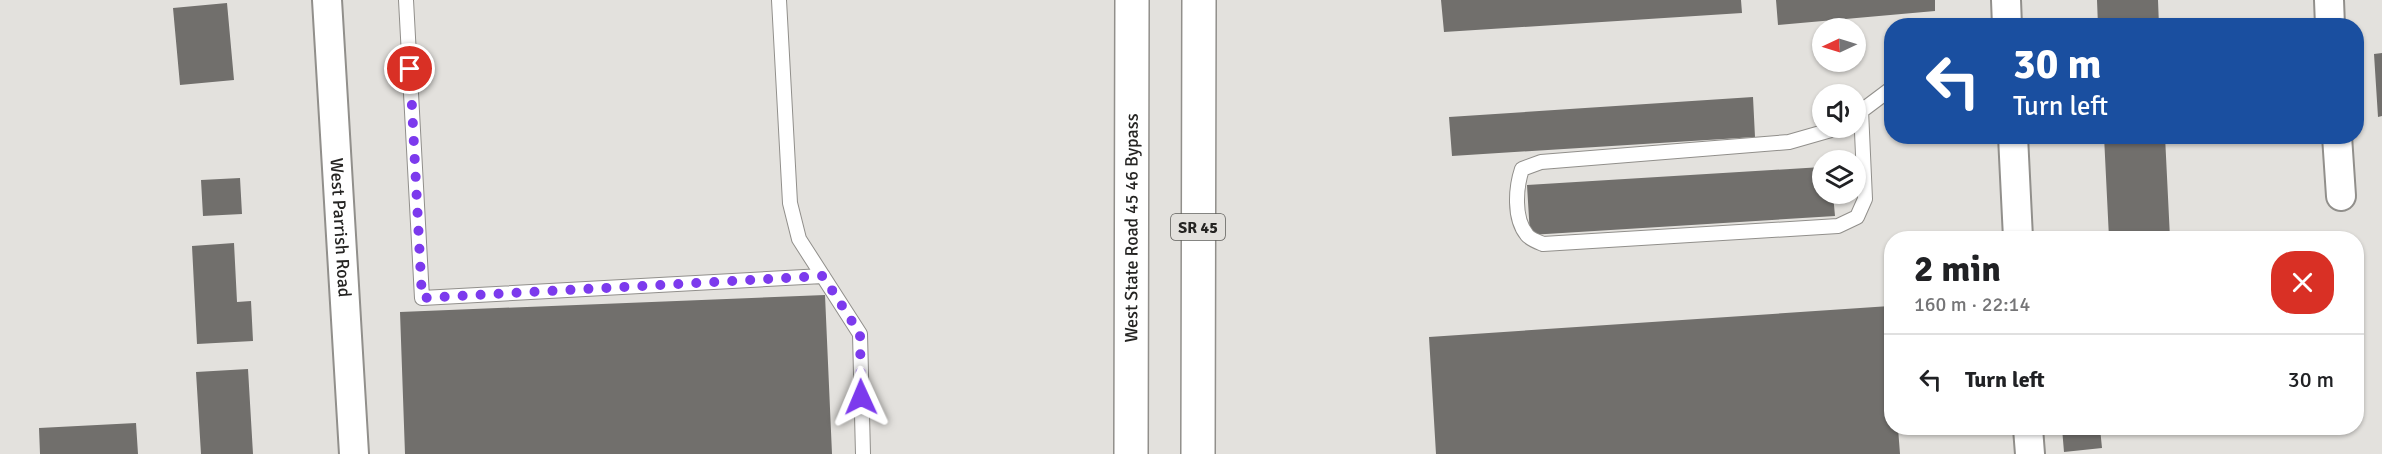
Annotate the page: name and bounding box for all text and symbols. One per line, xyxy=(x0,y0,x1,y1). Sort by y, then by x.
north arrow xyxy=(1812,18,1866,72)
map controls xyxy=(1812,18,1866,204)
text: 30 m xyxy=(2013,39,2102,90)
icon: left xyxy=(1914,42,1992,120)
pin xyxy=(384,43,435,94)
icon: arrive xyxy=(393,52,426,85)
button: sound xyxy=(1812,84,1866,138)
text: Turn left xyxy=(2013,90,2108,123)
street label: West State Road 45 46 Bypass xyxy=(1120,113,1143,343)
button: layers xyxy=(1812,150,1866,204)
street label: West Parrish Road xyxy=(325,157,356,298)
road number: SR 45 xyxy=(1171,214,1225,240)
text: 2 min xyxy=(1914,247,2001,292)
button: close xyxy=(2271,251,2334,314)
text: 160 m · 22:14 xyxy=(1914,292,2030,317)
icon: left xyxy=(1914,363,1947,396)
position arrow xyxy=(829,365,893,429)
text: Turn left xyxy=(1965,366,2045,393)
text: 30 m xyxy=(2288,366,2334,393)

